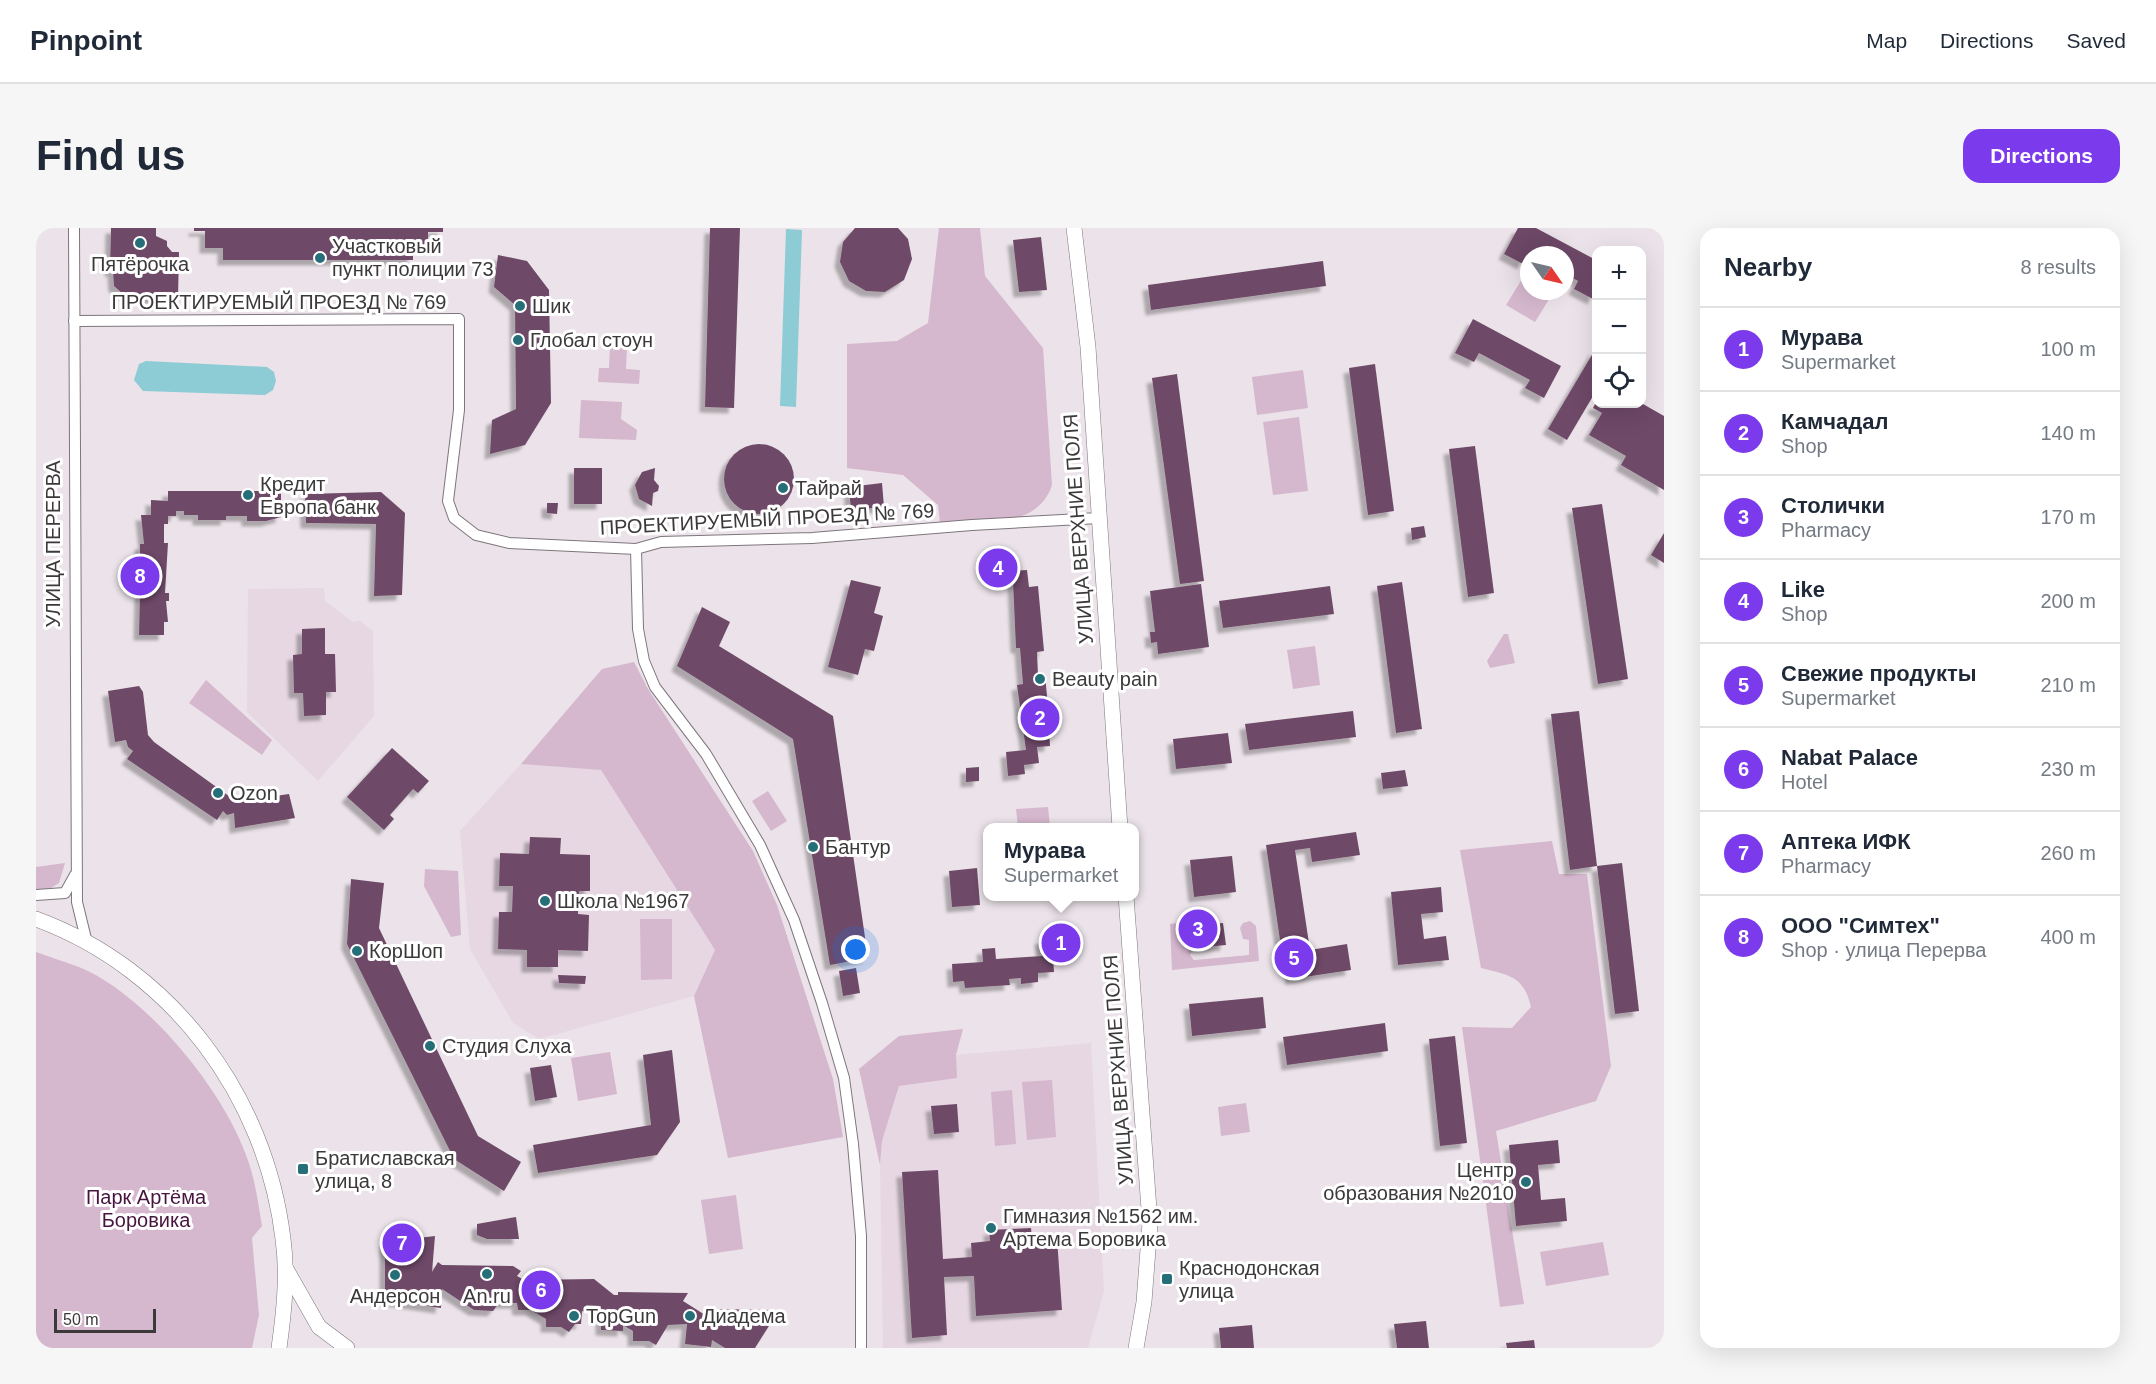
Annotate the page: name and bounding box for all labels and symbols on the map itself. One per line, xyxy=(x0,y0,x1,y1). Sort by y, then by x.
place label: Участковый пункт полиции 73 xyxy=(332,235,494,280)
marker: Пятёрочка xyxy=(133,236,147,250)
north arrow xyxy=(1520,246,1574,300)
marker: Участковый пункт полиции 73 xyxy=(313,251,327,265)
place label: Пятёрочка xyxy=(91,253,190,275)
street label: ПРОЕКТИРУЕМЫЙ ПРОЕЗД № 769 xyxy=(112,290,446,313)
place label: Шик xyxy=(532,295,571,317)
marker: Шик xyxy=(513,299,527,313)
place label: Глобал стоун xyxy=(530,329,653,351)
marker: Глобал стоун xyxy=(511,333,525,347)
street label: УЛИЦА ВЕРХНИЕ ПОЛЯ xyxy=(1059,413,1097,645)
street label: УЛИЦА ПЕРЕРВА xyxy=(42,460,64,627)
place label: Кредит Европа банк xyxy=(260,473,376,518)
place label: Тайрай xyxy=(795,477,862,499)
marker: Тайрай xyxy=(776,481,790,495)
marker: Кредит Европа банк xyxy=(241,488,255,502)
street label: ПРОЕКТИРУЕМЫЙ ПРОЕЗД № 769 xyxy=(599,498,935,539)
pin: 4 xyxy=(978,546,1018,590)
pin: 8 xyxy=(120,554,160,598)
place label: Beauty pain xyxy=(1052,668,1158,690)
marker: Beauty pain xyxy=(1033,672,1047,686)
pin: 2 xyxy=(1020,696,1060,740)
place label: Ozon xyxy=(230,782,278,804)
marker: Ozon xyxy=(211,786,225,800)
place label: Бантур xyxy=(825,836,891,858)
marker: Бантур xyxy=(806,840,820,854)
place label: Школа №1967 xyxy=(557,890,689,912)
marker: Школа №1967 xyxy=(538,894,552,908)
pin: 3 xyxy=(1178,906,1218,952)
pin: 1 xyxy=(1042,920,1080,966)
your location xyxy=(841,935,870,964)
pin: 5 xyxy=(1274,936,1314,980)
place label: КорШоп xyxy=(369,940,443,962)
marker: КорШоп xyxy=(350,944,364,958)
street label: УЛИЦА ВЕРХНИЕ ПОЛЯ xyxy=(1099,954,1137,1186)
place label: Студия Слуха xyxy=(442,1035,572,1057)
marker: Студия Слуха xyxy=(423,1039,437,1053)
place label: Братиславская улица, 8 xyxy=(315,1147,455,1192)
place label: Центр образования №2010 xyxy=(1323,1159,1514,1204)
marker: Братиславская улица, 8 xyxy=(296,1162,310,1176)
marker: Центр образования №2010 xyxy=(1519,1175,1533,1189)
park label: Парк Артёма Боровика xyxy=(86,1186,207,1231)
place label: Гимназия №1562 им. Артема Боровика xyxy=(1003,1205,1198,1250)
pin: 7 xyxy=(382,1220,422,1266)
marker: Гимназия №1562 им. Артема Боровика xyxy=(984,1221,998,1235)
place label: Краснодонская улица xyxy=(1179,1257,1320,1302)
marker: An.ru xyxy=(480,1267,494,1281)
marker: Андерсон xyxy=(388,1268,402,1282)
pin: 6 xyxy=(522,1268,560,1312)
marker: Краснодонская улица xyxy=(1160,1272,1174,1286)
place label: Андерсон xyxy=(350,1285,440,1307)
place label: An.ru xyxy=(463,1285,511,1307)
place label: TopGun xyxy=(586,1305,656,1327)
place label: Диадема xyxy=(702,1305,786,1327)
scale bar xyxy=(54,1306,156,1334)
marker: TopGun xyxy=(567,1309,581,1323)
marker: Диадема xyxy=(683,1309,697,1323)

